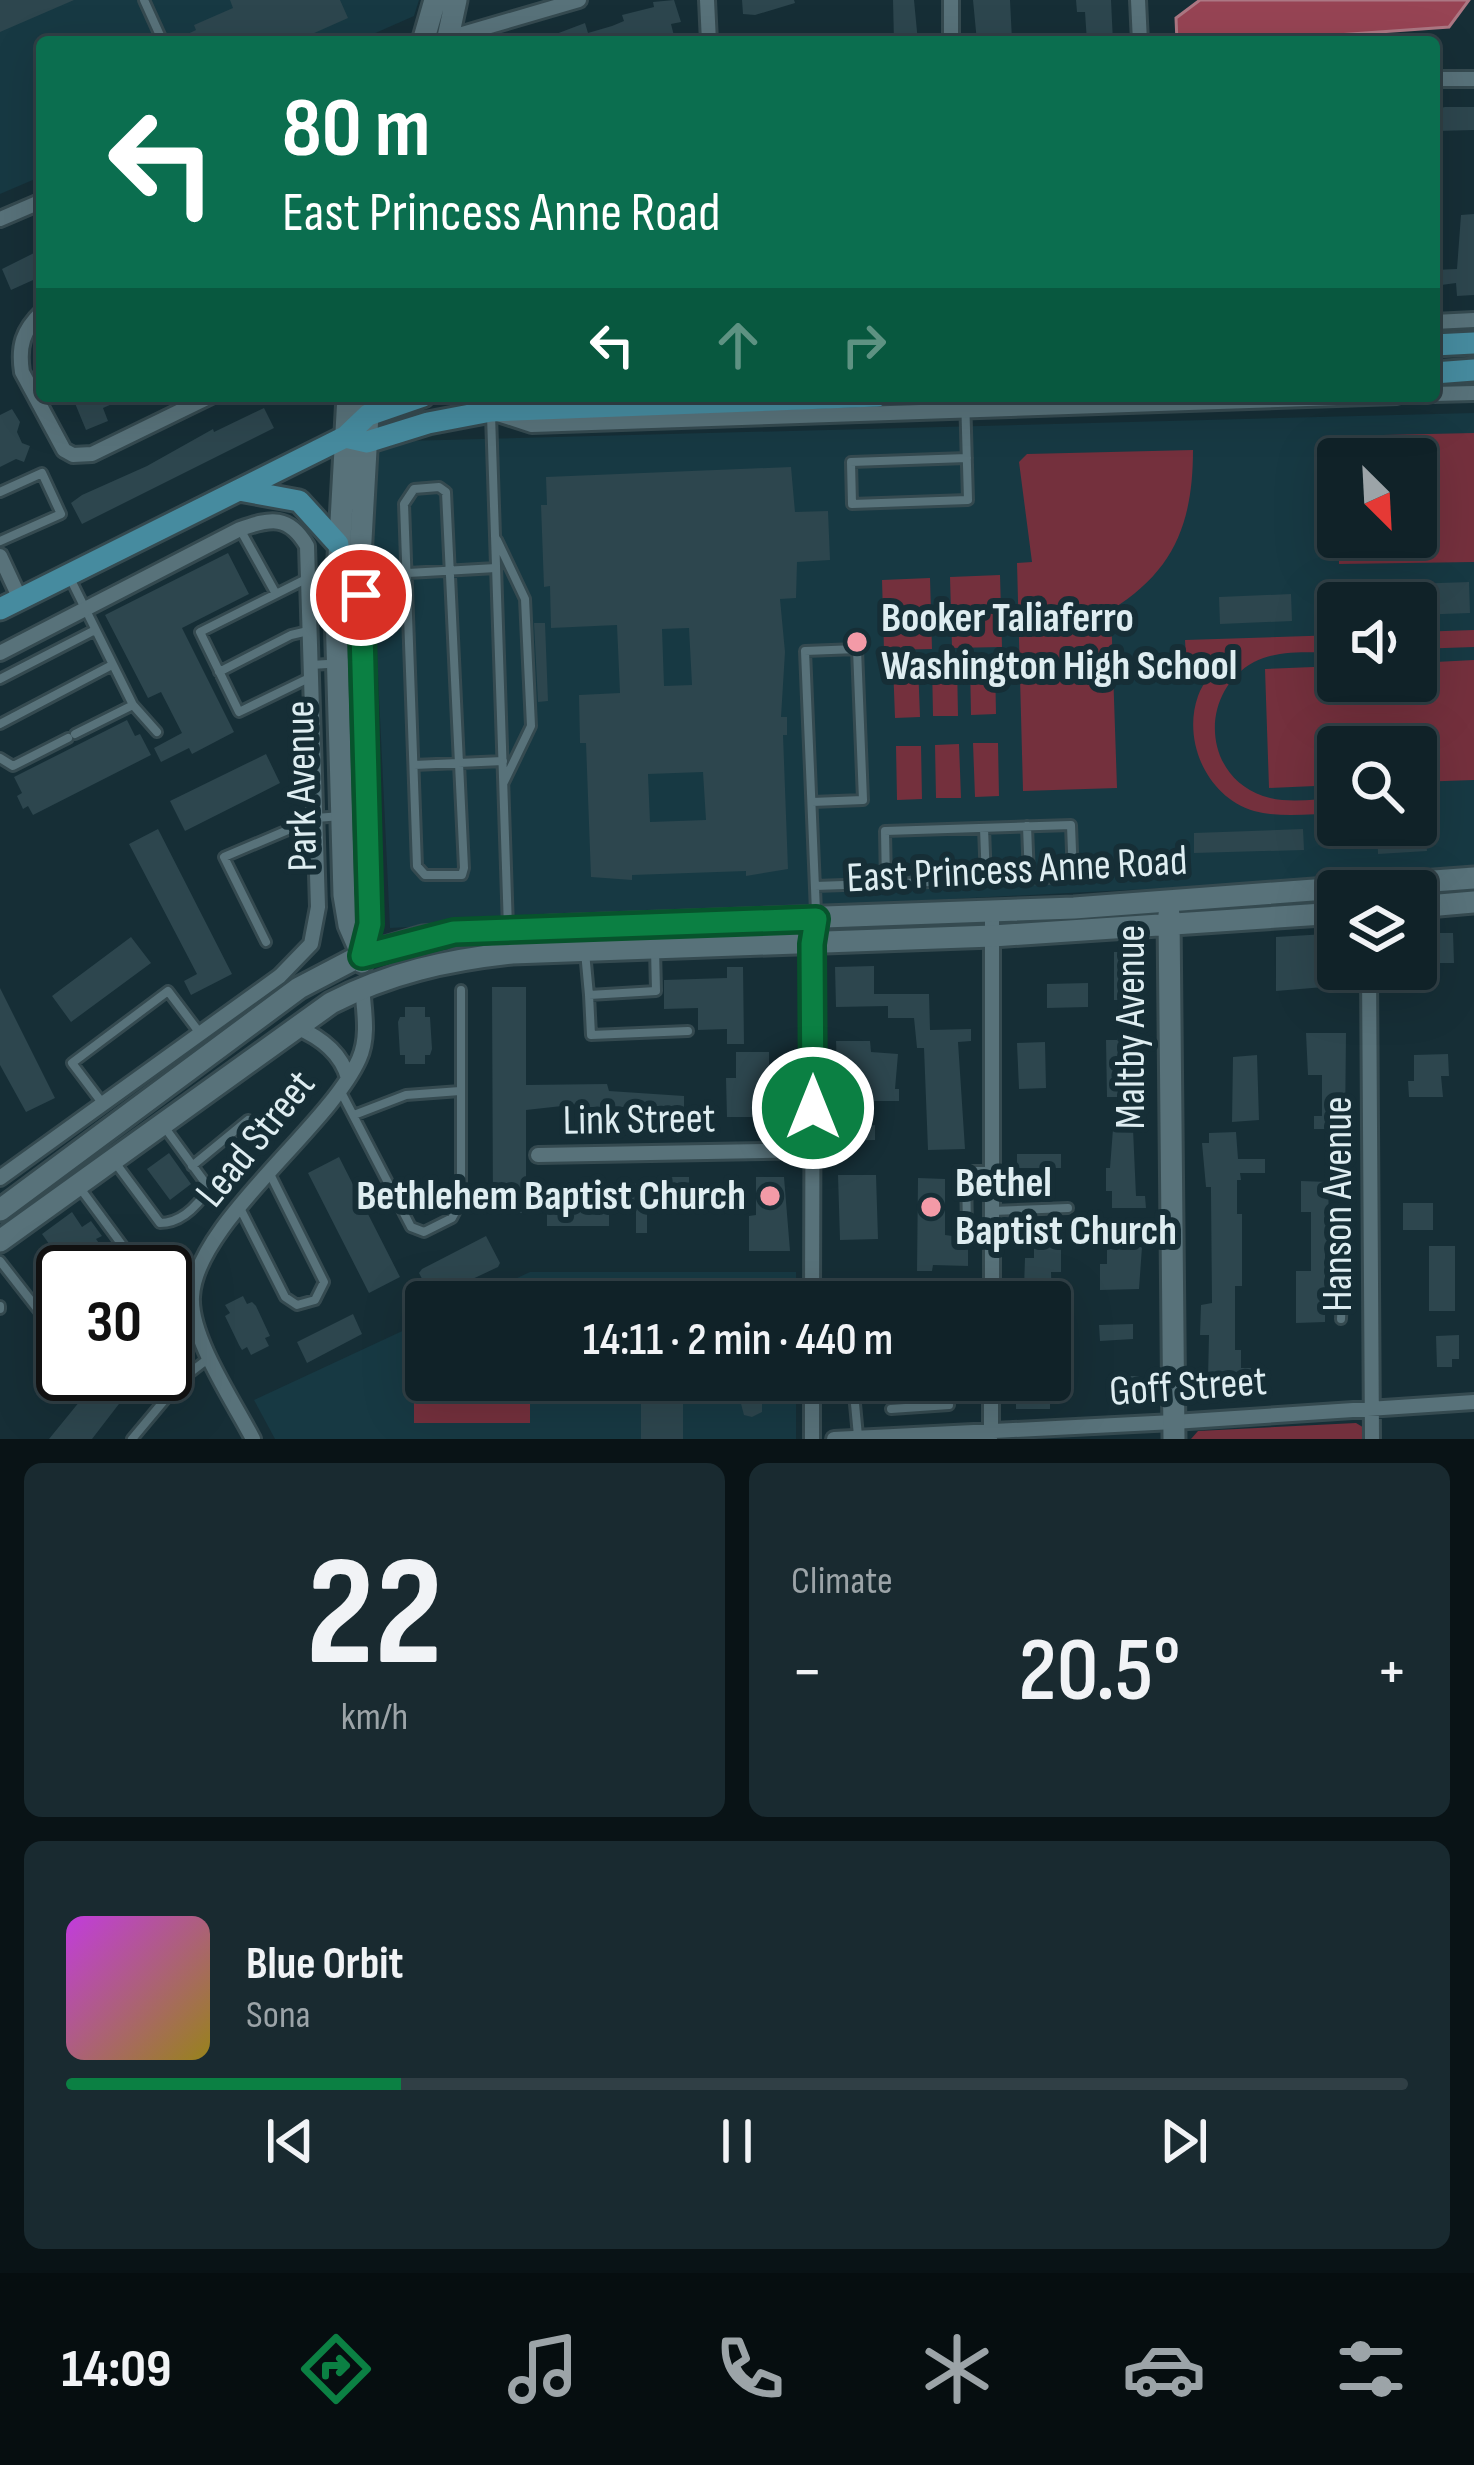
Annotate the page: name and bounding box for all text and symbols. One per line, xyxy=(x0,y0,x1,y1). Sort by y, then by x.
text: 80 m xyxy=(282,79,430,180)
icon: left xyxy=(84,84,240,240)
text: East Princess Anne Road xyxy=(282,181,721,246)
icon: left xyxy=(579,312,645,378)
icon: ahead xyxy=(705,312,771,378)
icon: right xyxy=(831,312,897,378)
north arrow xyxy=(1317,438,1437,558)
map controls xyxy=(1317,438,1437,990)
pin xyxy=(310,544,412,646)
icon: arrive xyxy=(328,562,394,628)
button: sound xyxy=(1317,582,1437,702)
place label: Booker Taliaferro Washington High School xyxy=(881,593,1237,692)
marker: Booker Taliaferro Washington High School xyxy=(844,629,870,655)
street label: Park Avenue xyxy=(275,700,329,872)
button: search xyxy=(1317,726,1437,846)
street label: East Princess Anne Road xyxy=(845,836,1189,904)
button: layers xyxy=(1317,870,1437,990)
street label: Maltby Avenue xyxy=(1106,925,1157,1129)
position arrow xyxy=(750,1045,876,1171)
street label: Lead Street xyxy=(186,1060,326,1218)
street label: Link Street xyxy=(562,1093,716,1147)
street label: Hanson Avenue xyxy=(1313,1096,1364,1312)
place label: Bethel Baptist Church xyxy=(955,1158,1177,1257)
place label: Bethlehem Baptist Church xyxy=(356,1171,746,1222)
marker: Bethlehem Baptist Church xyxy=(757,1183,783,1209)
marker: Bethel Baptist Church xyxy=(918,1194,944,1220)
speed limit sign: 30 xyxy=(36,1245,192,1401)
text: 14:11 · 2 min · 440 m xyxy=(583,1313,893,1368)
street label: Goff Street xyxy=(1108,1356,1268,1418)
text: 22 xyxy=(306,1522,443,1709)
text: Climate xyxy=(791,1558,893,1605)
text: 20.5° xyxy=(1018,1618,1181,1726)
text: − xyxy=(791,1633,823,1712)
text: + xyxy=(1376,1633,1408,1712)
text: km/h xyxy=(341,1694,408,1741)
text: Blue Orbit xyxy=(246,1937,403,1992)
text: Sona xyxy=(246,1992,311,2039)
icon: previous xyxy=(257,2108,323,2174)
icon: pause xyxy=(704,2108,770,2174)
icon: next xyxy=(1151,2108,1217,2174)
icon: directions xyxy=(294,2327,378,2411)
icon: music xyxy=(501,2327,585,2411)
icon: phone xyxy=(708,2327,792,2411)
icon: climate xyxy=(915,2327,999,2411)
icon: car xyxy=(1122,2327,1206,2411)
icon: filters xyxy=(1329,2327,1413,2411)
text: 14:09 xyxy=(61,2337,172,2402)

